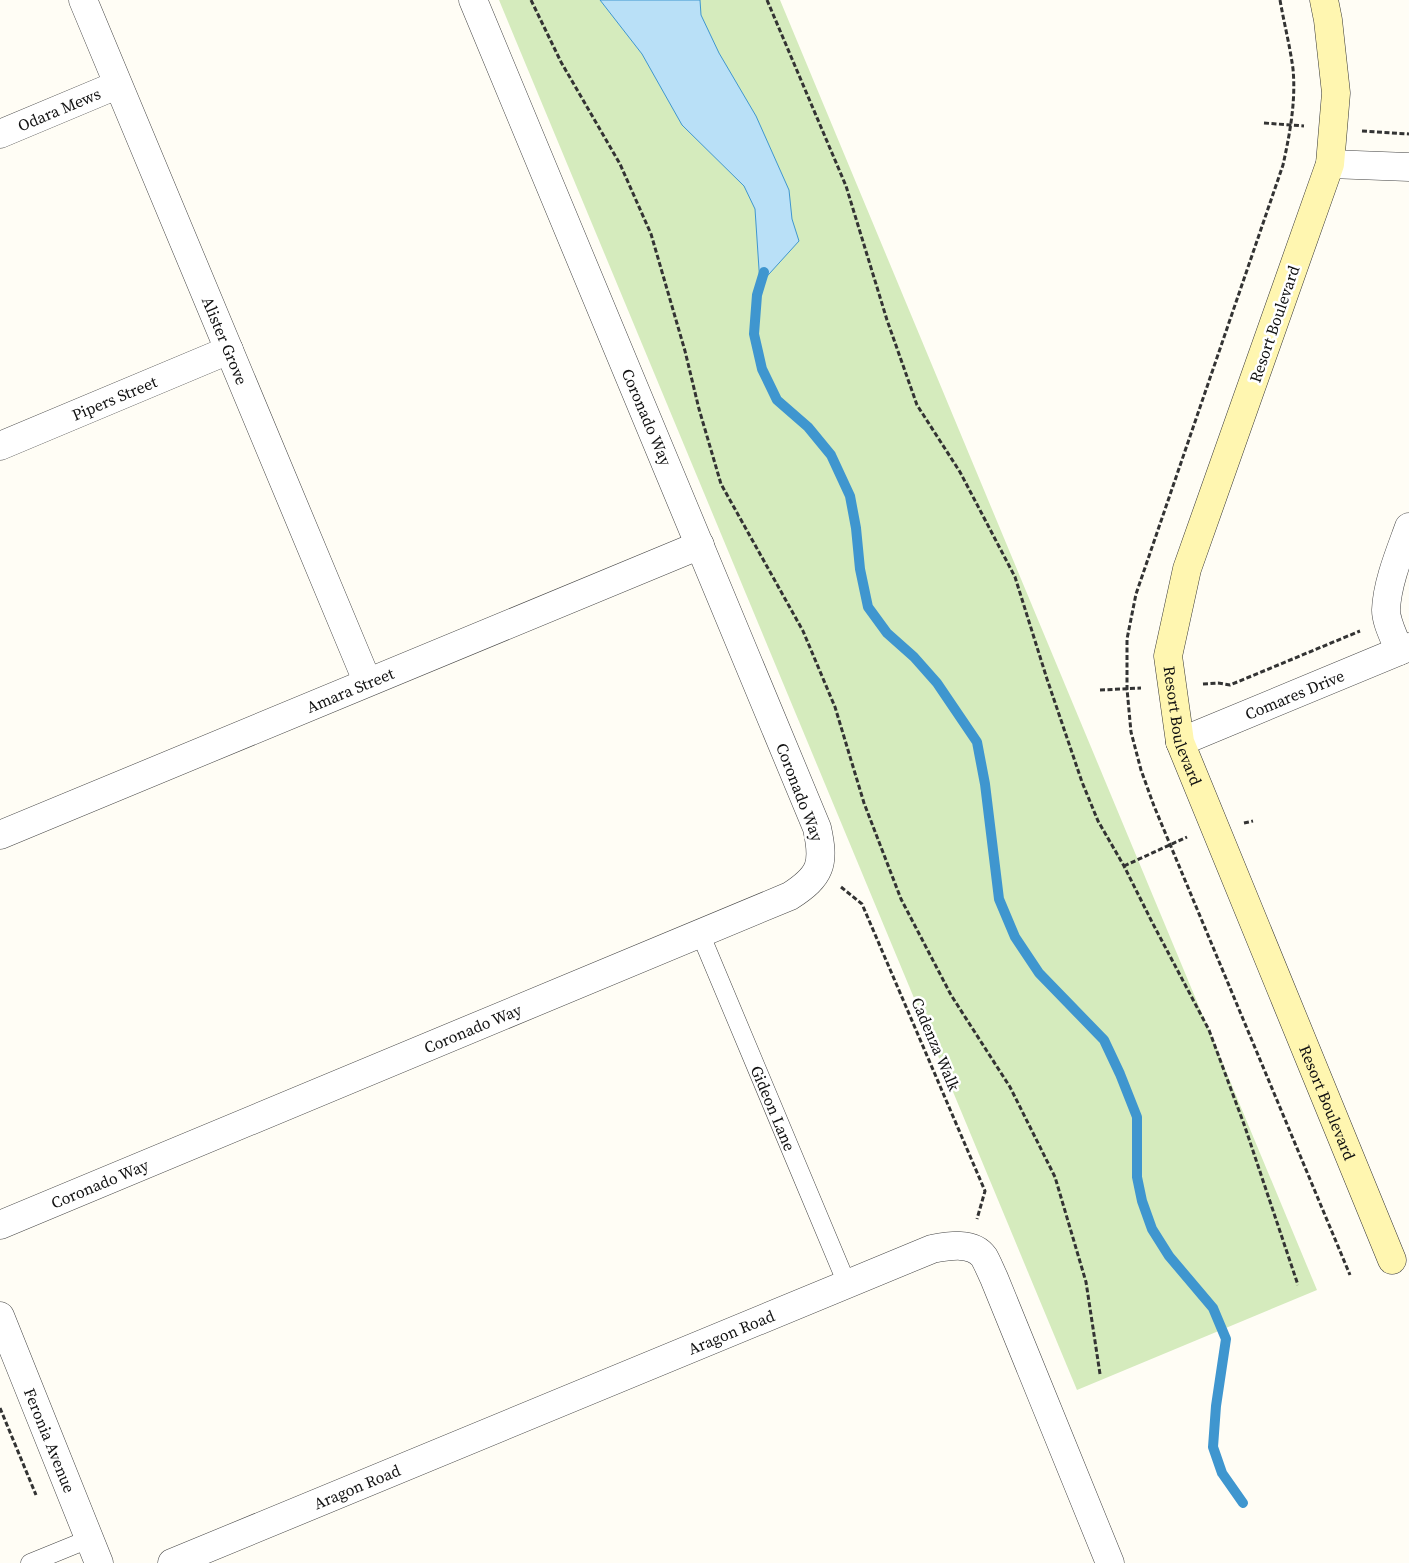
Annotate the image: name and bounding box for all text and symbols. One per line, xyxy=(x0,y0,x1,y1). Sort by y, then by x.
street label: Odara Mews xyxy=(14,82,104,136)
street label: Resort Boulevard xyxy=(1244,263,1304,385)
street label: Alister Grove xyxy=(197,293,253,388)
street label: Coronado Way xyxy=(617,365,678,470)
street label: Pipers Street xyxy=(68,370,161,426)
street label: Amara Street xyxy=(303,662,398,718)
street label: Resort Boulevard xyxy=(1158,664,1208,789)
street label: Comares Drive xyxy=(1242,664,1347,725)
street label: Coronado Way xyxy=(771,740,829,845)
street label: Cadenza Walk xyxy=(906,994,966,1094)
street label: Coronado Way xyxy=(421,998,526,1058)
street label: Resort Boulevard xyxy=(1294,1042,1361,1163)
street label: Gideon Lane xyxy=(746,1062,801,1154)
street label: Coronado Way xyxy=(48,1153,153,1214)
street label: Aragon Road xyxy=(684,1304,778,1360)
street label: Feronia Avenue xyxy=(19,1385,81,1496)
street label: Aragon Road xyxy=(310,1459,404,1514)

